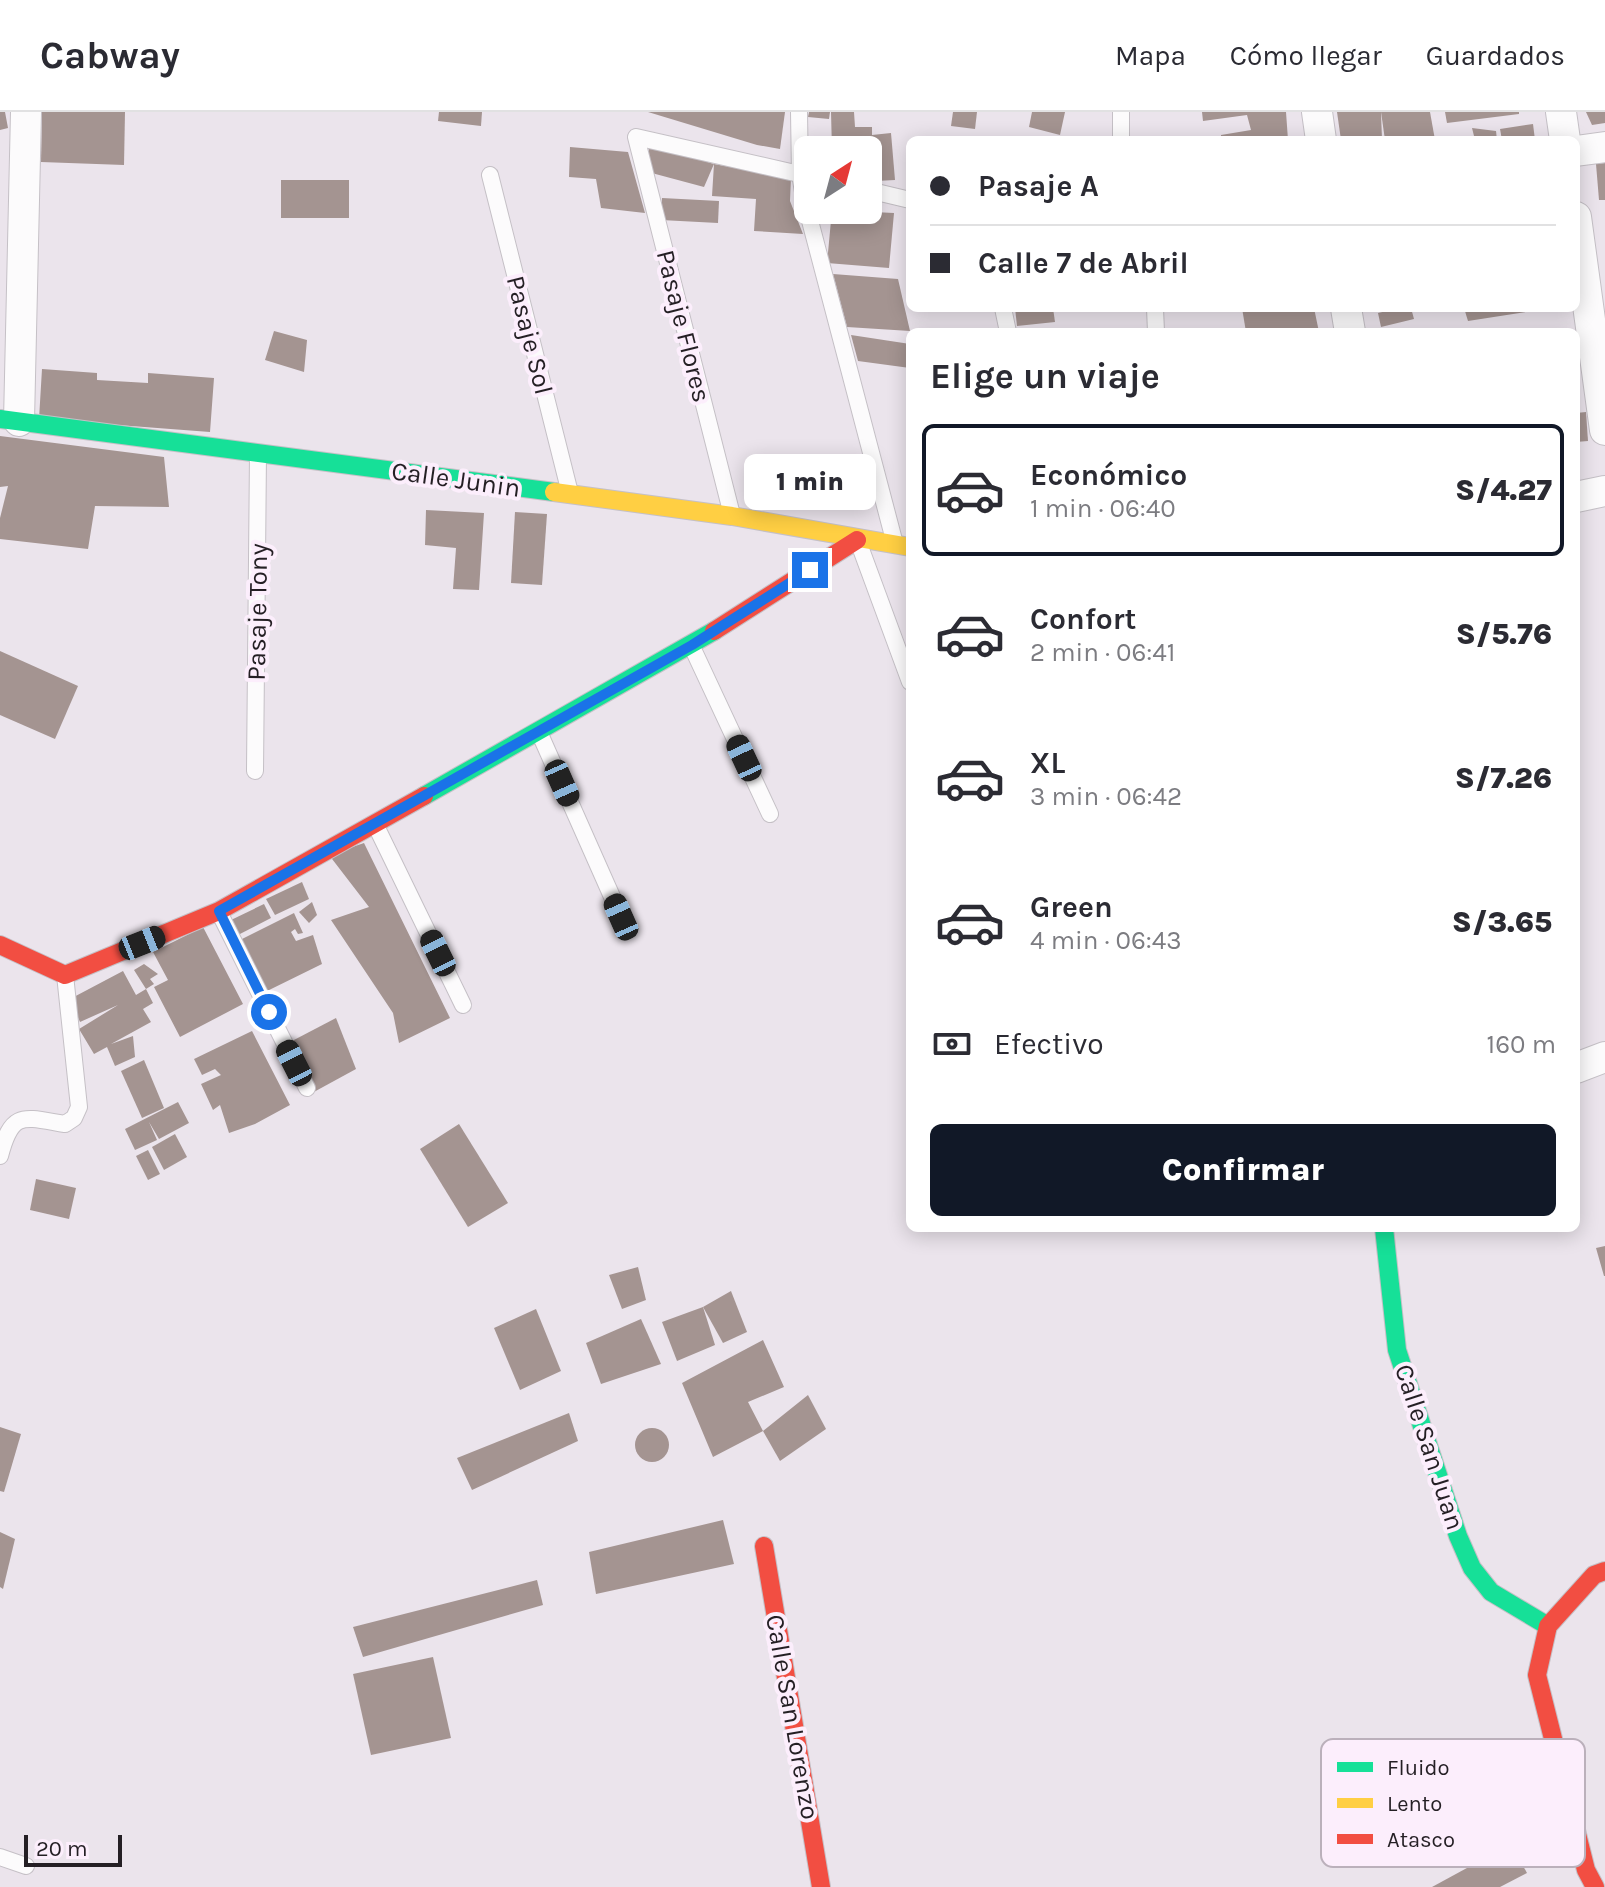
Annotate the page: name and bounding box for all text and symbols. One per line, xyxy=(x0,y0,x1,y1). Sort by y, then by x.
text: Cabway xyxy=(40,33,180,78)
text: Mapa xyxy=(1115,39,1186,72)
text: Cómo llegar xyxy=(1230,39,1382,72)
text: Guardados xyxy=(1426,39,1565,72)
north arrow xyxy=(794,136,882,224)
map controls xyxy=(794,136,882,224)
text: Pasaje A xyxy=(978,168,1099,204)
text: Calle 7 de Abril xyxy=(978,245,1189,281)
street label: Pasaje Flores xyxy=(650,247,717,406)
street label: Pasaje Sol xyxy=(500,272,559,398)
text: Elige un viaje xyxy=(930,355,1160,397)
callout: 1 min xyxy=(744,454,876,510)
icon: car xyxy=(934,454,1006,526)
street label: Calle Junin xyxy=(390,455,522,504)
text: Económico xyxy=(1030,457,1187,493)
text: 1 min xyxy=(776,466,844,497)
text: S/4.27 xyxy=(1455,472,1552,508)
text: 1 min · 06:40 xyxy=(1030,493,1176,524)
street label: Pasaje Tony xyxy=(241,543,274,681)
route end xyxy=(792,552,828,588)
icon: car xyxy=(934,598,1006,670)
text: Confort xyxy=(1030,601,1136,637)
text: S/5.76 xyxy=(1456,616,1552,652)
text: 2 min · 06:41 xyxy=(1030,637,1175,668)
car xyxy=(723,731,765,785)
icon: car xyxy=(934,742,1006,814)
text: XL xyxy=(1030,745,1065,781)
car xyxy=(541,756,583,810)
text: S/7.26 xyxy=(1455,760,1552,796)
text: 3 min · 06:42 xyxy=(1030,781,1182,812)
icon: car xyxy=(934,886,1006,958)
text: Green xyxy=(1030,889,1113,925)
car xyxy=(600,890,642,944)
text: S/3.65 xyxy=(1452,904,1552,940)
car xyxy=(115,923,169,963)
text: 4 min · 06:43 xyxy=(1030,925,1182,956)
car xyxy=(417,926,459,980)
route start xyxy=(251,994,287,1030)
icon: cash xyxy=(930,1022,974,1066)
text: Efectivo xyxy=(994,1026,1104,1062)
text: 160 m xyxy=(1487,1029,1556,1060)
car xyxy=(272,1036,316,1090)
button: Confirmar xyxy=(930,1124,1556,1216)
street label: Calle San Juan xyxy=(1388,1360,1471,1534)
street label: Calle San Lorenzo xyxy=(759,1612,826,1822)
legend xyxy=(1321,1739,1585,1867)
text: Fluido xyxy=(1387,1755,1450,1781)
text: Lento xyxy=(1387,1791,1442,1817)
text: Atasco xyxy=(1387,1827,1455,1853)
scale bar xyxy=(24,1831,122,1867)
text: 20 m xyxy=(36,1836,88,1862)

